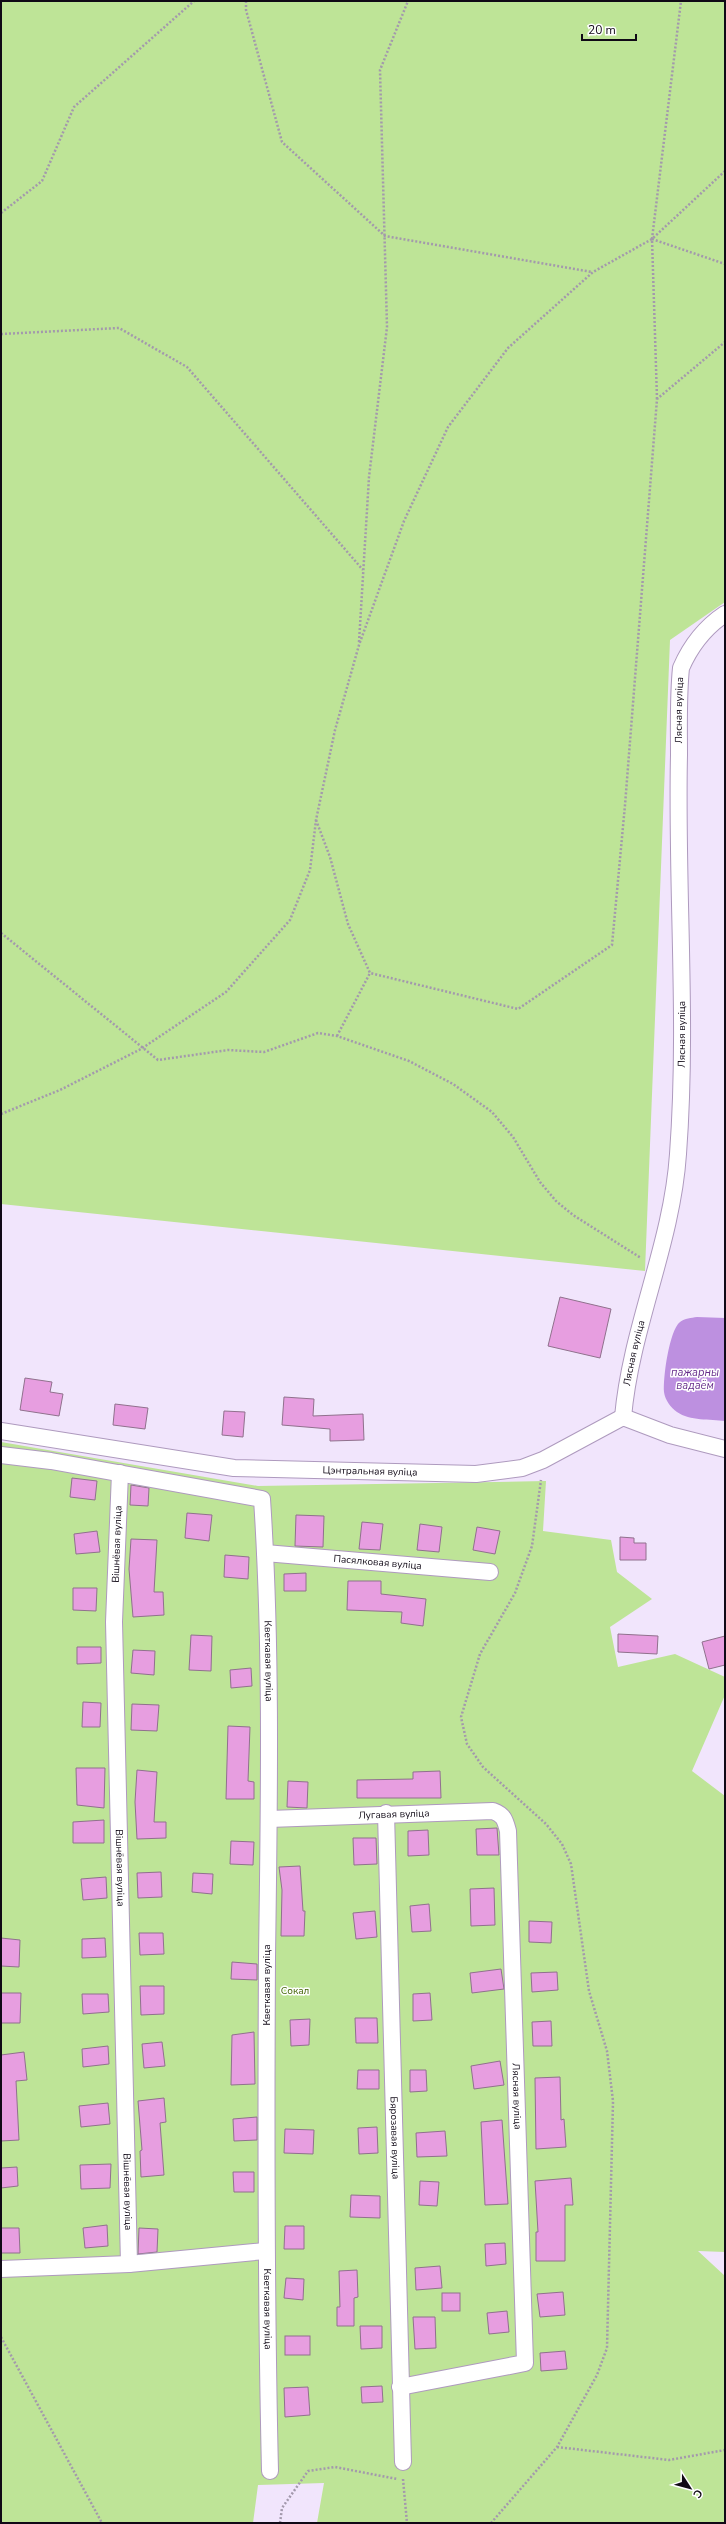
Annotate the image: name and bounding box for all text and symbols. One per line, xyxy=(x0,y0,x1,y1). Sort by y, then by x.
scale bar xyxy=(582,16,636,42)
text: 20 m xyxy=(588,22,616,38)
street label: Лясная вуліца xyxy=(672,676,687,744)
street label: Лясная вуліца xyxy=(675,1001,689,1068)
street label: Лясная вуліца xyxy=(620,1319,648,1387)
water label: пажарны вадаём xyxy=(671,1365,719,1393)
street label: Цэнтральная вуліца xyxy=(322,1463,418,1480)
street label: Вішнёвая вуліца xyxy=(109,1505,125,1583)
street label: Пасялковая вуліца xyxy=(333,1552,422,1573)
street label: Кветкавая вуліца xyxy=(260,1620,276,1702)
street label: Лугавая вуліца xyxy=(358,1806,430,1823)
street label: Вішнёвая вуліца xyxy=(112,1829,128,1907)
street label: Кветкавая вуліца xyxy=(260,1944,274,2026)
park label: Сокал xyxy=(281,1984,309,1998)
street label: Лясная вуліца xyxy=(508,2063,525,2130)
street label: Бярозавая вуліца xyxy=(386,2096,403,2179)
street label: Вішнёвая вуліца xyxy=(119,2153,135,2231)
street label: Кветкавая вуліца xyxy=(260,2268,275,2350)
north arrow xyxy=(670,2468,710,2508)
text: С xyxy=(689,2486,706,2501)

